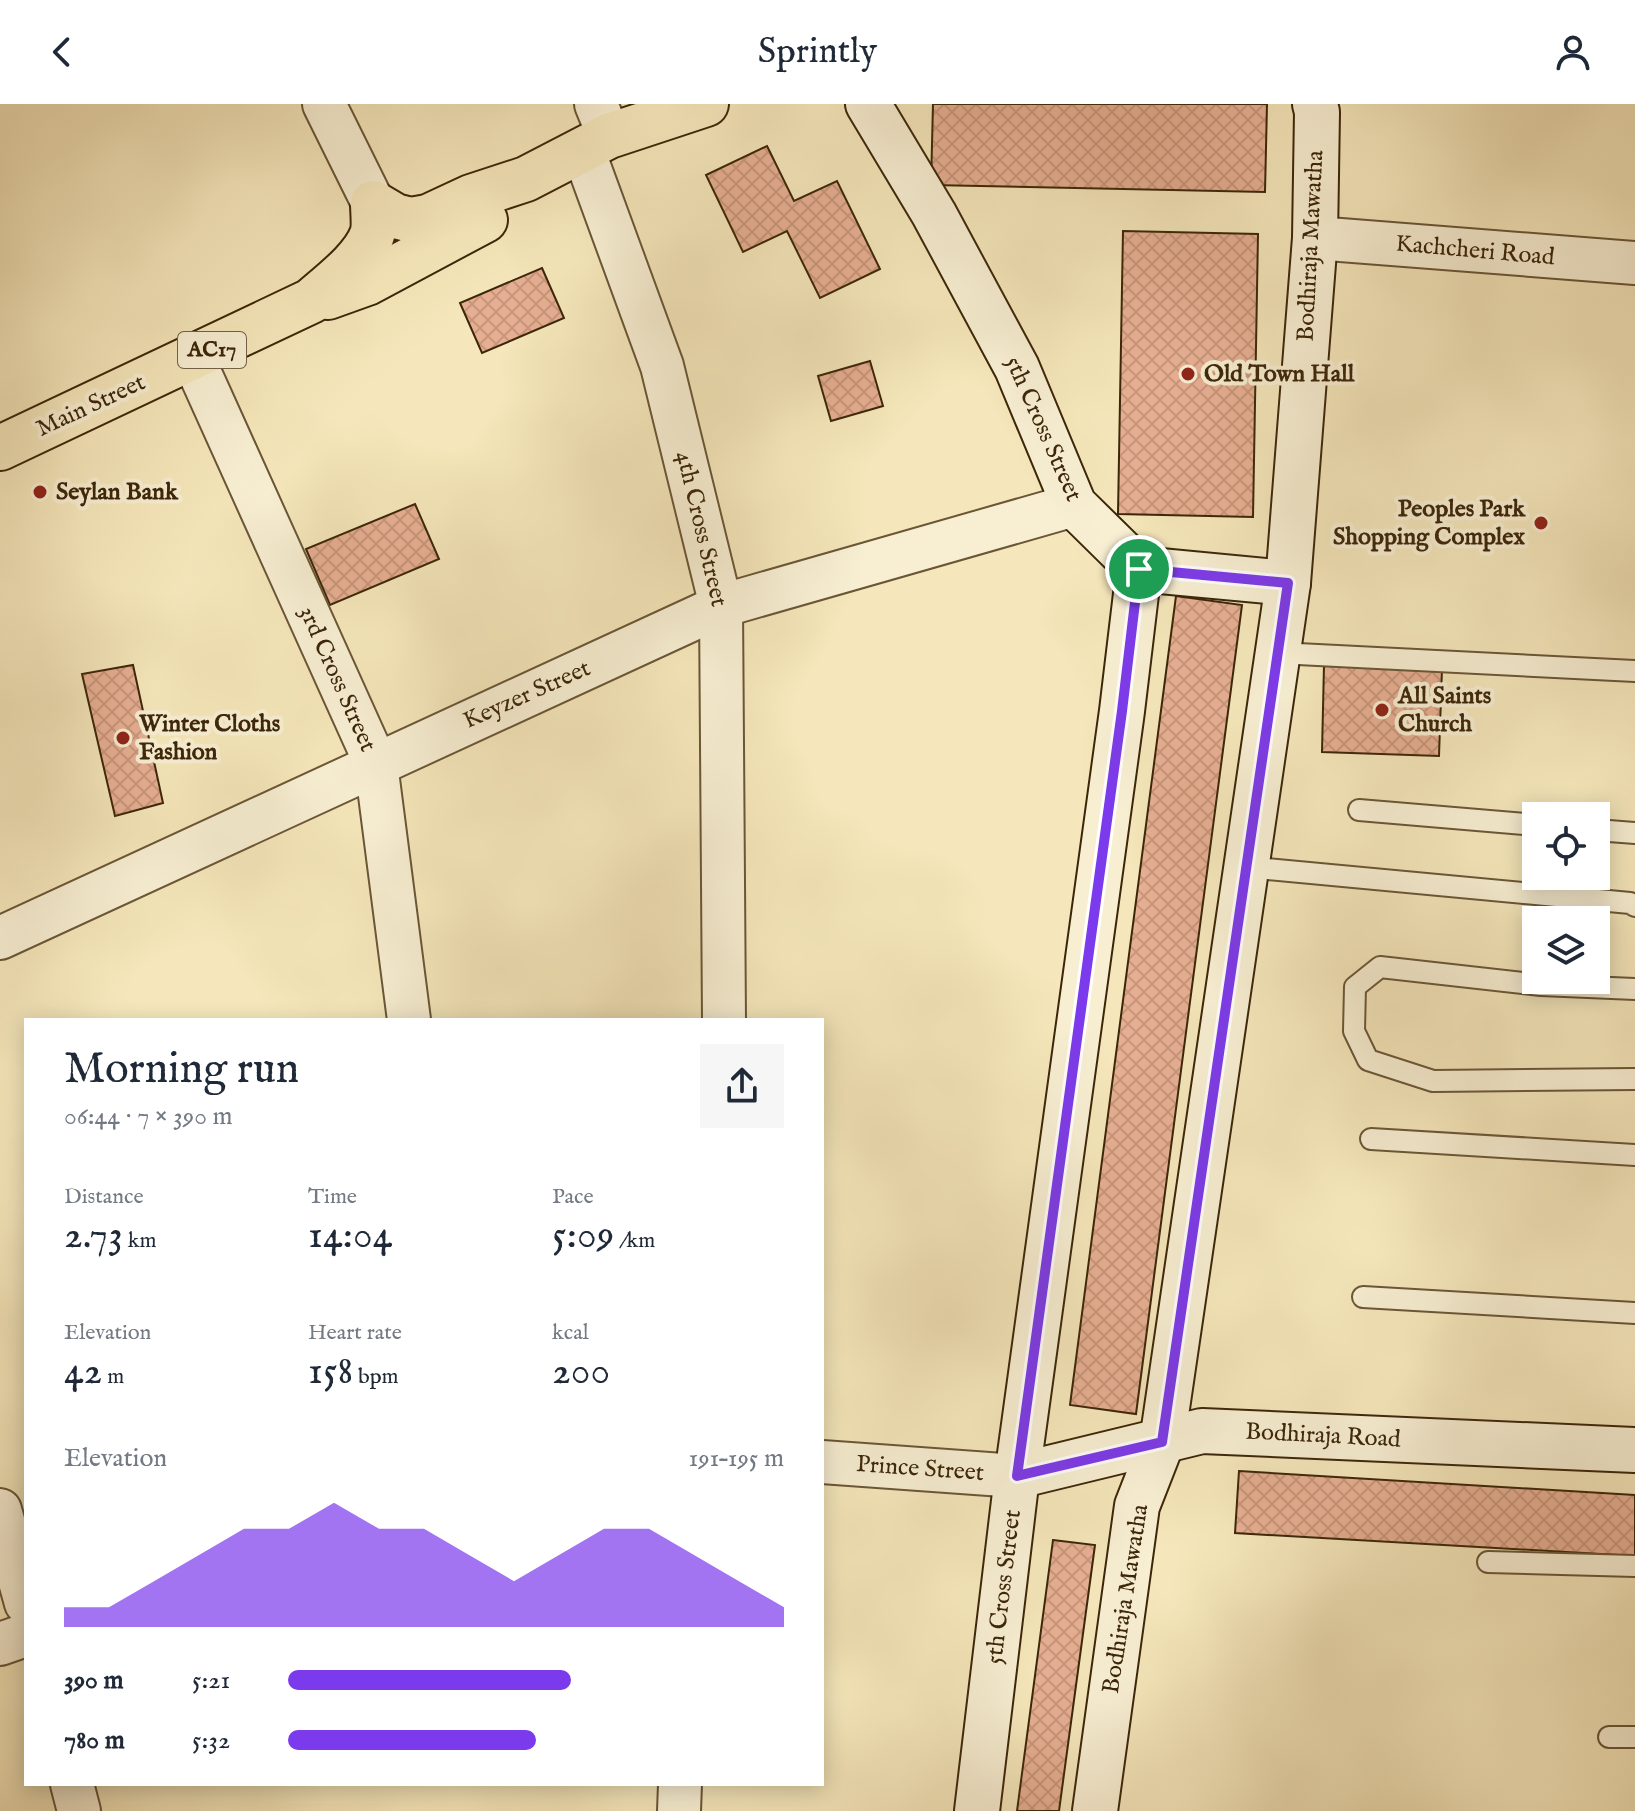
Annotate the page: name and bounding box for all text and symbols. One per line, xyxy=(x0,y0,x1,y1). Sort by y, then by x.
text: Sprintly xyxy=(758,29,877,75)
icon: back xyxy=(40,30,84,74)
icon: person xyxy=(1551,30,1595,74)
street label: Bodhiraja Mawatha xyxy=(1291,149,1332,342)
street label: Kachcheri Road xyxy=(1394,229,1556,273)
road number: AC17 xyxy=(178,332,246,368)
street label: 5th Cross Street xyxy=(997,352,1089,506)
place label: Old Town Hall xyxy=(1204,359,1355,390)
marker: Old Town Hall xyxy=(1179,365,1197,383)
street label: Main Street xyxy=(31,367,151,445)
street label: 4th Cross Street xyxy=(668,448,734,610)
place label: Seylan Bank xyxy=(56,477,179,508)
marker: Seylan Bank xyxy=(31,483,49,501)
place label: Peoples Park Shopping Complex xyxy=(1333,494,1526,553)
marker: Peoples Park Shopping Complex xyxy=(1532,514,1550,532)
pin xyxy=(1105,535,1173,603)
icon: arrive xyxy=(1117,547,1161,591)
street label: 3rd Cross Street xyxy=(291,601,383,757)
street label: Keyzer Street xyxy=(459,653,595,737)
place label: All Saints Church xyxy=(1397,681,1492,740)
marker: All Saints Church xyxy=(1373,701,1391,719)
place label: Winter Cloths Fashion xyxy=(138,709,281,768)
marker: Winter Cloths Fashion xyxy=(114,729,132,747)
map controls xyxy=(1522,802,1610,994)
button: locate xyxy=(1522,802,1610,890)
button: layers xyxy=(1522,906,1610,994)
text: Morning run xyxy=(64,1042,299,1098)
button: share xyxy=(700,1044,784,1128)
text: 06:44 · 7 × 390 m xyxy=(64,1100,233,1133)
text: Distance xyxy=(64,1183,144,1211)
text: Time xyxy=(308,1183,357,1211)
text: Pace xyxy=(552,1183,594,1211)
text: 2.73 xyxy=(64,1211,123,1262)
text: 14:04 xyxy=(308,1211,392,1262)
text: 5:09 xyxy=(552,1211,614,1262)
text: km xyxy=(123,1227,156,1255)
text: /km xyxy=(614,1227,655,1255)
text: Elevation xyxy=(64,1319,151,1347)
text: Heart rate xyxy=(308,1319,402,1347)
text: kcal xyxy=(552,1319,589,1347)
text: 42 xyxy=(64,1347,102,1398)
text: 158 xyxy=(308,1347,353,1398)
text: 200 xyxy=(552,1347,610,1398)
text: m xyxy=(102,1363,124,1391)
text: bpm xyxy=(353,1363,399,1391)
street label: Bodhiraja Road xyxy=(1245,1416,1402,1456)
text: Elevation xyxy=(64,1442,167,1475)
text: 191–195 m xyxy=(688,1442,784,1475)
street label: Prince Street xyxy=(855,1449,985,1489)
street label: Bodhiraja Mawatha xyxy=(1096,1501,1156,1696)
street label: 5th Cross Street xyxy=(979,1508,1029,1666)
text: 390 m xyxy=(64,1664,124,1697)
text: 5:21 xyxy=(192,1664,230,1697)
text: 780 m xyxy=(64,1724,125,1757)
text: 5:32 xyxy=(192,1724,230,1757)

